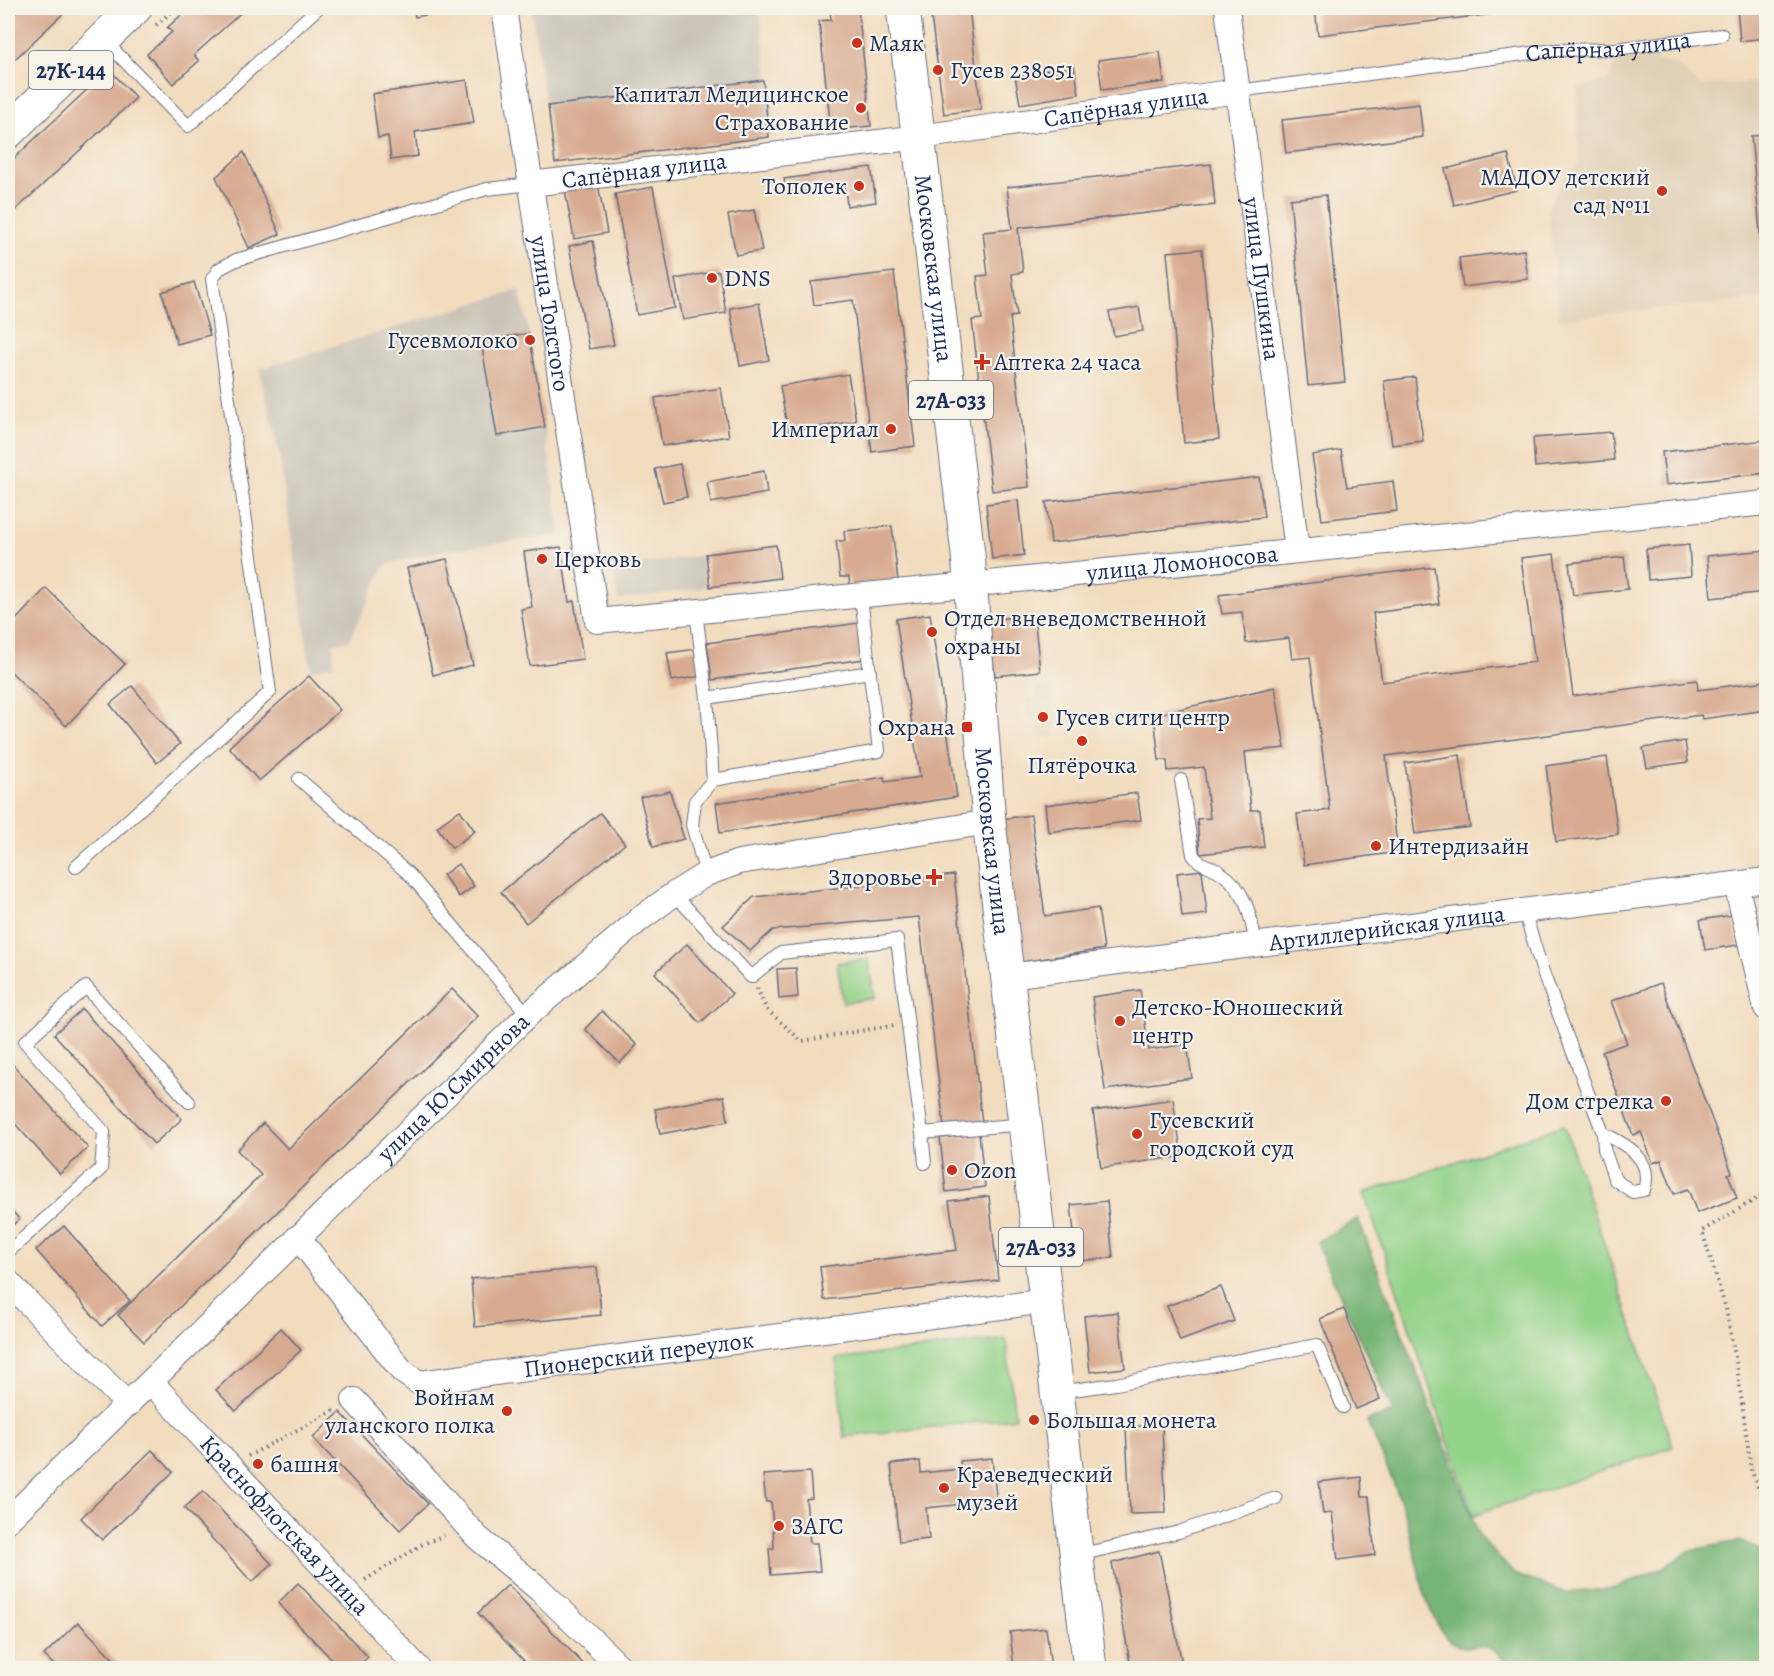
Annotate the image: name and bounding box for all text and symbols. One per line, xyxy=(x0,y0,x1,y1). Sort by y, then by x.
street label: Сапёрная улица xyxy=(1524,23,1693,70)
place label: Маяк xyxy=(869,27,924,59)
marker: Маяк xyxy=(850,36,864,50)
road number: 27К-144 xyxy=(29,51,113,89)
place label: Гусев 238051 xyxy=(950,54,1074,86)
marker: Гусев 238051 xyxy=(931,63,945,77)
place label: Капитал Медицинское Страхование xyxy=(613,78,849,138)
street label: Сапёрная улица xyxy=(1042,79,1210,135)
marker: Капитал Медицинское Страхование xyxy=(854,101,868,115)
street label: Сапёрная улица xyxy=(560,144,729,196)
place label: МАДОУ детский сад №11 xyxy=(1480,161,1650,221)
place label: Тополек xyxy=(762,170,847,202)
street label: Московская улица xyxy=(907,172,961,364)
marker: Тополек xyxy=(852,179,866,193)
marker: МАДОУ детский сад №11 xyxy=(1655,184,1669,198)
street label: улица Пушкина xyxy=(1235,194,1288,362)
street label: улица Толстого xyxy=(523,232,578,394)
place label: DNS xyxy=(724,262,771,294)
marker: DNS xyxy=(705,271,719,285)
place label: Гусевмолоко xyxy=(387,324,518,356)
marker: Гусевмолоко xyxy=(523,333,537,347)
place label: Аптека 24 часа xyxy=(993,346,1141,378)
marker: Аптека 24 часа xyxy=(975,355,989,369)
road number: 27А-033 xyxy=(909,381,993,419)
place label: Империал xyxy=(771,413,879,445)
marker: Империал xyxy=(884,422,898,436)
street label: улица Ломоносова xyxy=(1084,537,1280,589)
place label: Церковь xyxy=(554,543,641,575)
marker: Церковь xyxy=(535,552,549,566)
place label: Отдел вневедомственной охраны xyxy=(944,602,1207,662)
marker: Отдел вневедомственной охраны xyxy=(925,625,939,639)
place label: Гусев сити центр xyxy=(1055,701,1230,733)
marker: Гусев сити центр xyxy=(1036,710,1050,724)
place label: Охрана xyxy=(878,711,955,743)
marker: Охрана xyxy=(960,720,974,734)
marker: Пятёрочка xyxy=(1075,734,1089,748)
street label: Московская улица xyxy=(967,746,1018,937)
place label: Пятёрочка xyxy=(1027,749,1137,781)
place label: Интердизайн xyxy=(1388,830,1529,862)
marker: Интердизайн xyxy=(1369,839,1383,853)
place label: Здоровье xyxy=(828,861,922,893)
marker: Здоровье xyxy=(927,870,941,884)
street label: Артиллерийская улица xyxy=(1266,897,1507,959)
place label: Детско-Юношеский центр xyxy=(1132,991,1344,1051)
street label: улица Ю.Смирнова xyxy=(370,1006,537,1170)
marker: Детско-Юношеский центр xyxy=(1113,1014,1127,1028)
place label: Дом стрелка xyxy=(1526,1085,1654,1117)
marker: Дом стрелка xyxy=(1659,1094,1673,1108)
place label: Гусевский городской суд xyxy=(1149,1104,1294,1164)
marker: Гусевский городской суд xyxy=(1130,1127,1144,1141)
place label: Ozon xyxy=(964,1154,1017,1186)
marker: Ozon xyxy=(945,1163,959,1177)
road number: 27А-033 xyxy=(999,1228,1083,1266)
street label: Пионерский переулок xyxy=(522,1323,756,1385)
place label: Войнам уланского полка xyxy=(324,1381,495,1441)
marker: Войнам уланского полка xyxy=(500,1404,514,1418)
place label: Большая монета xyxy=(1046,1404,1217,1436)
marker: Большая монета xyxy=(1027,1413,1041,1427)
street label: Краснофлотская улица xyxy=(193,1428,377,1622)
place label: башня xyxy=(270,1448,339,1480)
marker: башня xyxy=(251,1457,265,1471)
place label: Краеведческий музей xyxy=(956,1458,1113,1518)
marker: Краеведческий музей xyxy=(937,1481,951,1495)
place label: ЗАГС xyxy=(791,1510,844,1542)
marker: ЗАГС xyxy=(772,1519,786,1533)

